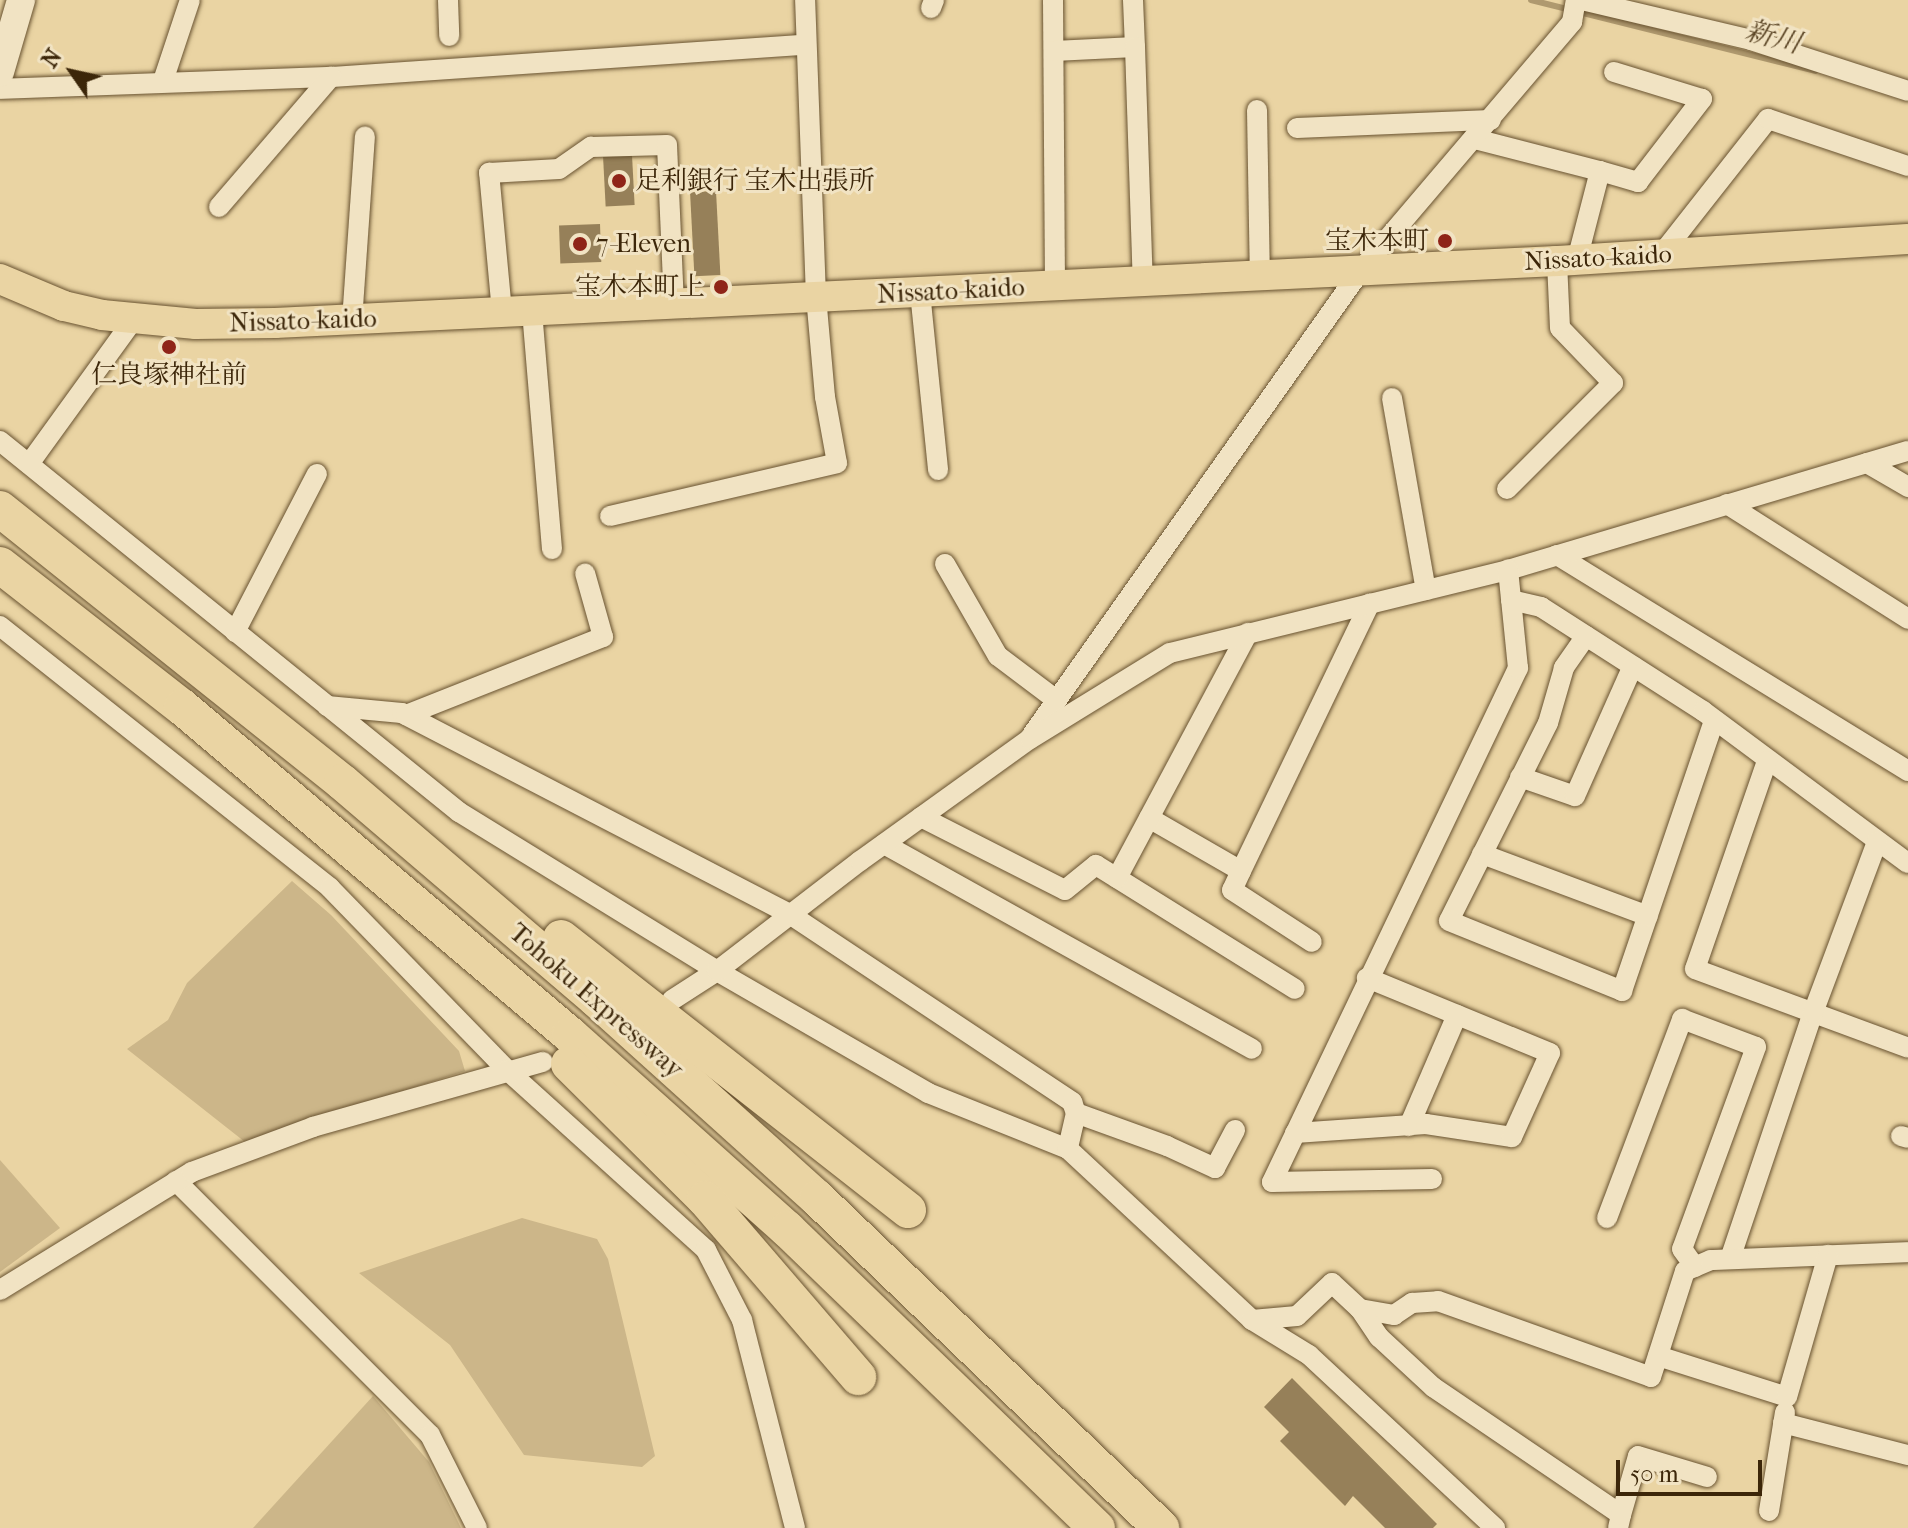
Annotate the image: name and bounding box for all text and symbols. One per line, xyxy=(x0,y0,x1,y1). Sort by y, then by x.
water label: 新川 xyxy=(1742,14,1804,60)
north arrow xyxy=(32,32,112,112)
text: N xyxy=(37,44,68,73)
place label: 足利銀行 宝木出張所 xyxy=(635,165,875,197)
marker: 足利銀行 宝木出張所 xyxy=(610,172,628,190)
place label: 宝木本町 xyxy=(1325,225,1429,257)
place label: 7-Eleven xyxy=(596,228,691,260)
marker: 宝木本町 xyxy=(1436,232,1454,250)
marker: 7-Eleven xyxy=(571,235,589,253)
street label: Nissato-kaido xyxy=(1523,239,1673,277)
place label: 宝木本町上 xyxy=(575,271,705,303)
street label: Nissato-kaido xyxy=(876,272,1026,310)
marker: 宝木本町上 xyxy=(712,278,730,296)
street label: Nissato-kaido xyxy=(229,303,377,339)
marker: 仁良塚神社前 xyxy=(160,338,178,356)
place label: 仁良塚神社前 xyxy=(91,359,247,391)
street label: Tohoku Expressway xyxy=(503,917,689,1085)
scale bar xyxy=(1620,1444,1766,1494)
text: 50 m xyxy=(1630,1460,1679,1488)

